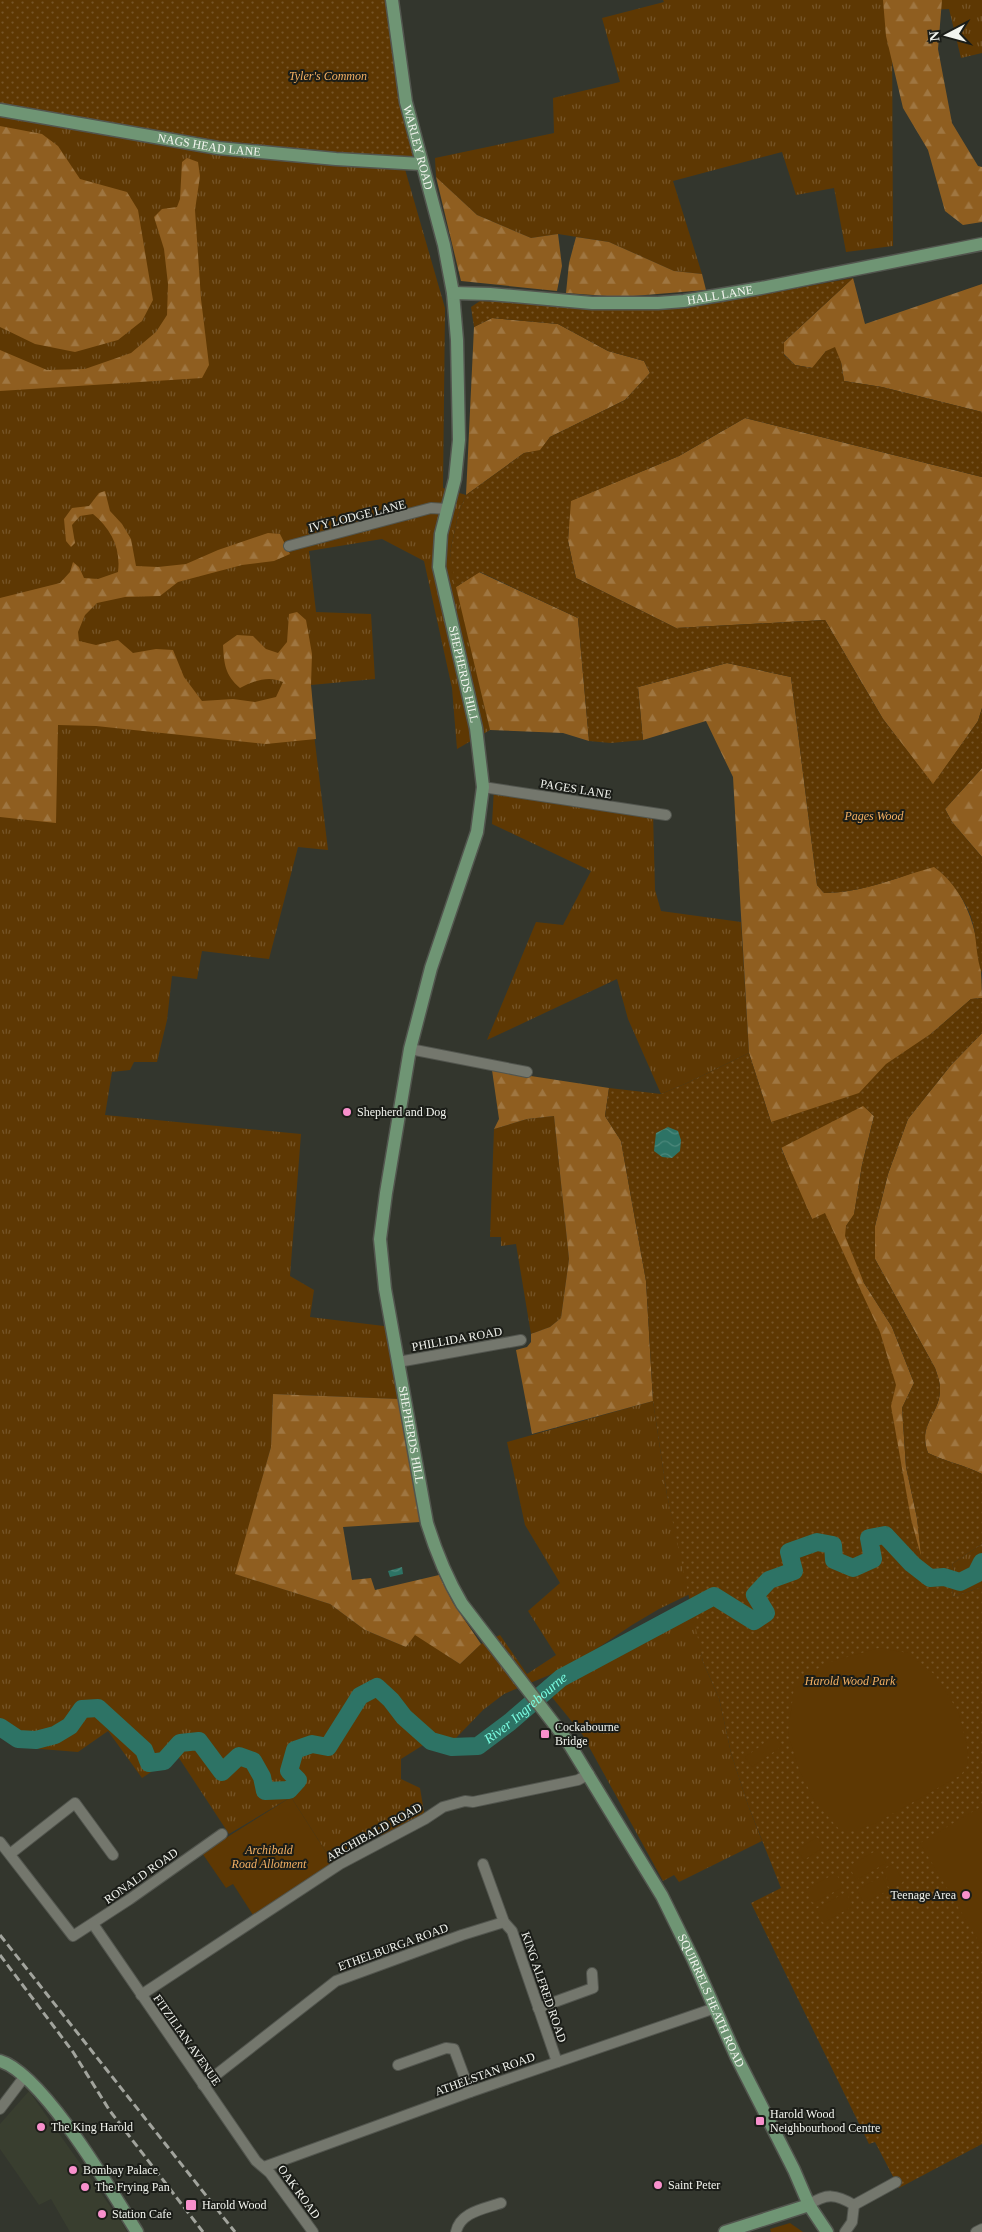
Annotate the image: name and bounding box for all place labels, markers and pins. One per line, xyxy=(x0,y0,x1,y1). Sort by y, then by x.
place label: Shepherd and Dog xyxy=(357,1105,446,1119)
marker: Shepherd and Dog xyxy=(341,1106,353,1118)
place label: Cockabourne Bridge xyxy=(555,1720,619,1748)
marker: Cockabourne Bridge xyxy=(539,1728,551,1740)
place label: Teenage Area xyxy=(891,1888,957,1902)
marker: Teenage Area xyxy=(960,1889,972,1901)
place label: Harold Wood Neighbourhood Centre xyxy=(770,2107,880,2135)
marker: Harold Wood Neighbourhood Centre xyxy=(754,2115,766,2127)
place label: The King Harold xyxy=(51,2120,133,2134)
marker: The King Harold xyxy=(35,2121,47,2133)
place label: Bombay Palace xyxy=(83,2163,158,2177)
marker: Bombay Palace xyxy=(67,2164,79,2176)
place label: Saint Peter xyxy=(668,2178,720,2192)
marker: Saint Peter xyxy=(652,2179,664,2191)
place label: The Frying Pan xyxy=(95,2180,170,2194)
marker: The Frying Pan xyxy=(79,2181,91,2193)
marker: Harold Wood xyxy=(184,2198,198,2212)
place label: Harold Wood xyxy=(202,2198,266,2212)
place label: Station Cafe xyxy=(112,2207,172,2221)
marker: Station Cafe xyxy=(96,2208,108,2220)

